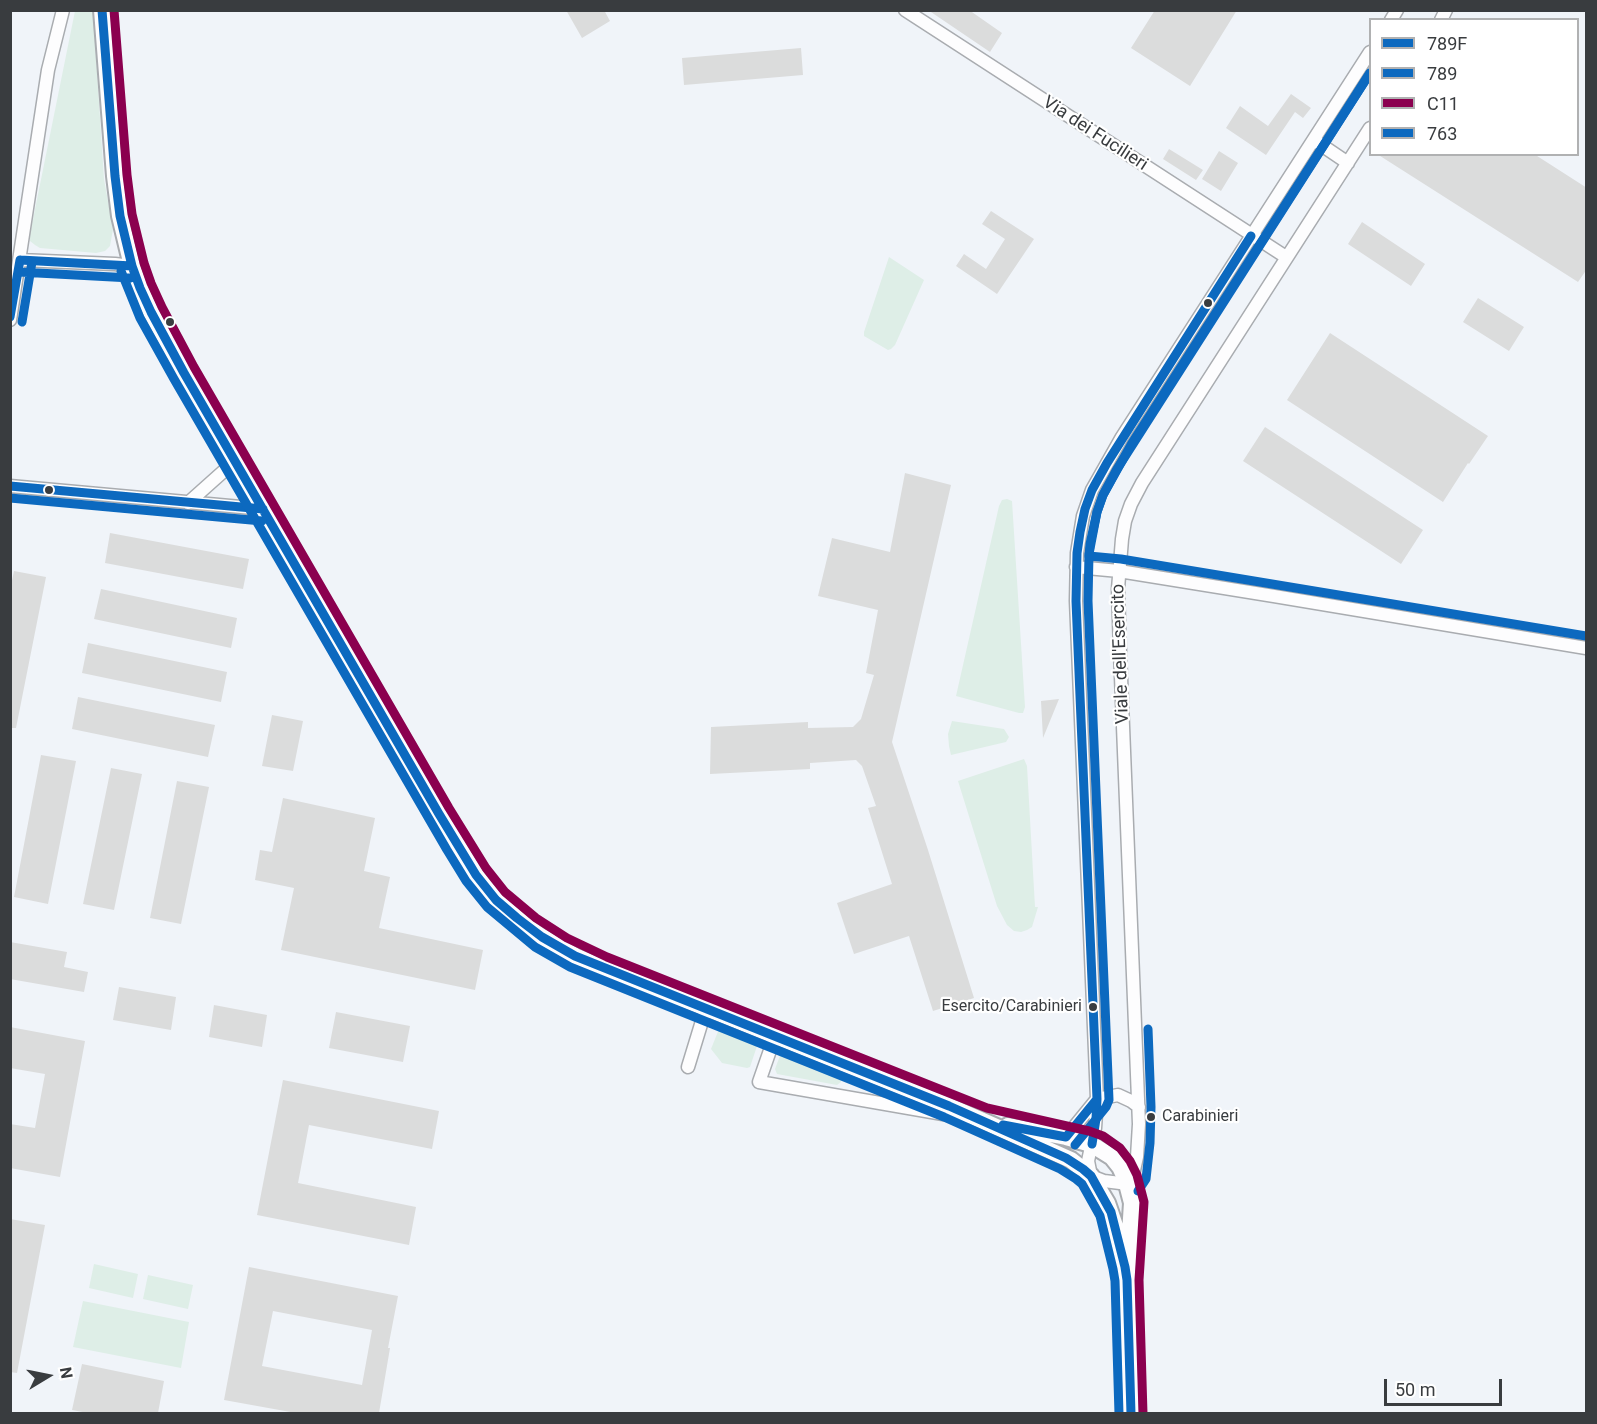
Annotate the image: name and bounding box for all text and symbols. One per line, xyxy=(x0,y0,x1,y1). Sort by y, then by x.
legend xyxy=(1369,18,1579,156)
text: 789F xyxy=(1427,33,1467,54)
text: 789 xyxy=(1427,63,1457,84)
street label: Via dei Fucilieri xyxy=(1038,92,1152,176)
text: C11 xyxy=(1427,93,1459,114)
text: 763 xyxy=(1427,123,1457,144)
unlabelled marker xyxy=(1202,297,1214,309)
unlabelled marker xyxy=(164,316,176,328)
unlabelled marker xyxy=(43,484,55,496)
street label: Viale dell'Esercito xyxy=(1108,583,1134,725)
place label: Esercito/Carabinieri xyxy=(941,997,1082,1017)
marker: Esercito/Carabinieri xyxy=(1087,1001,1099,1013)
place label: Carabinieri xyxy=(1162,1107,1238,1127)
marker: Carabinieri xyxy=(1145,1111,1157,1123)
north arrow xyxy=(18,1346,78,1406)
text: N xyxy=(56,1366,77,1380)
scale bar xyxy=(1387,1367,1506,1405)
text: 50 m xyxy=(1395,1379,1435,1400)

